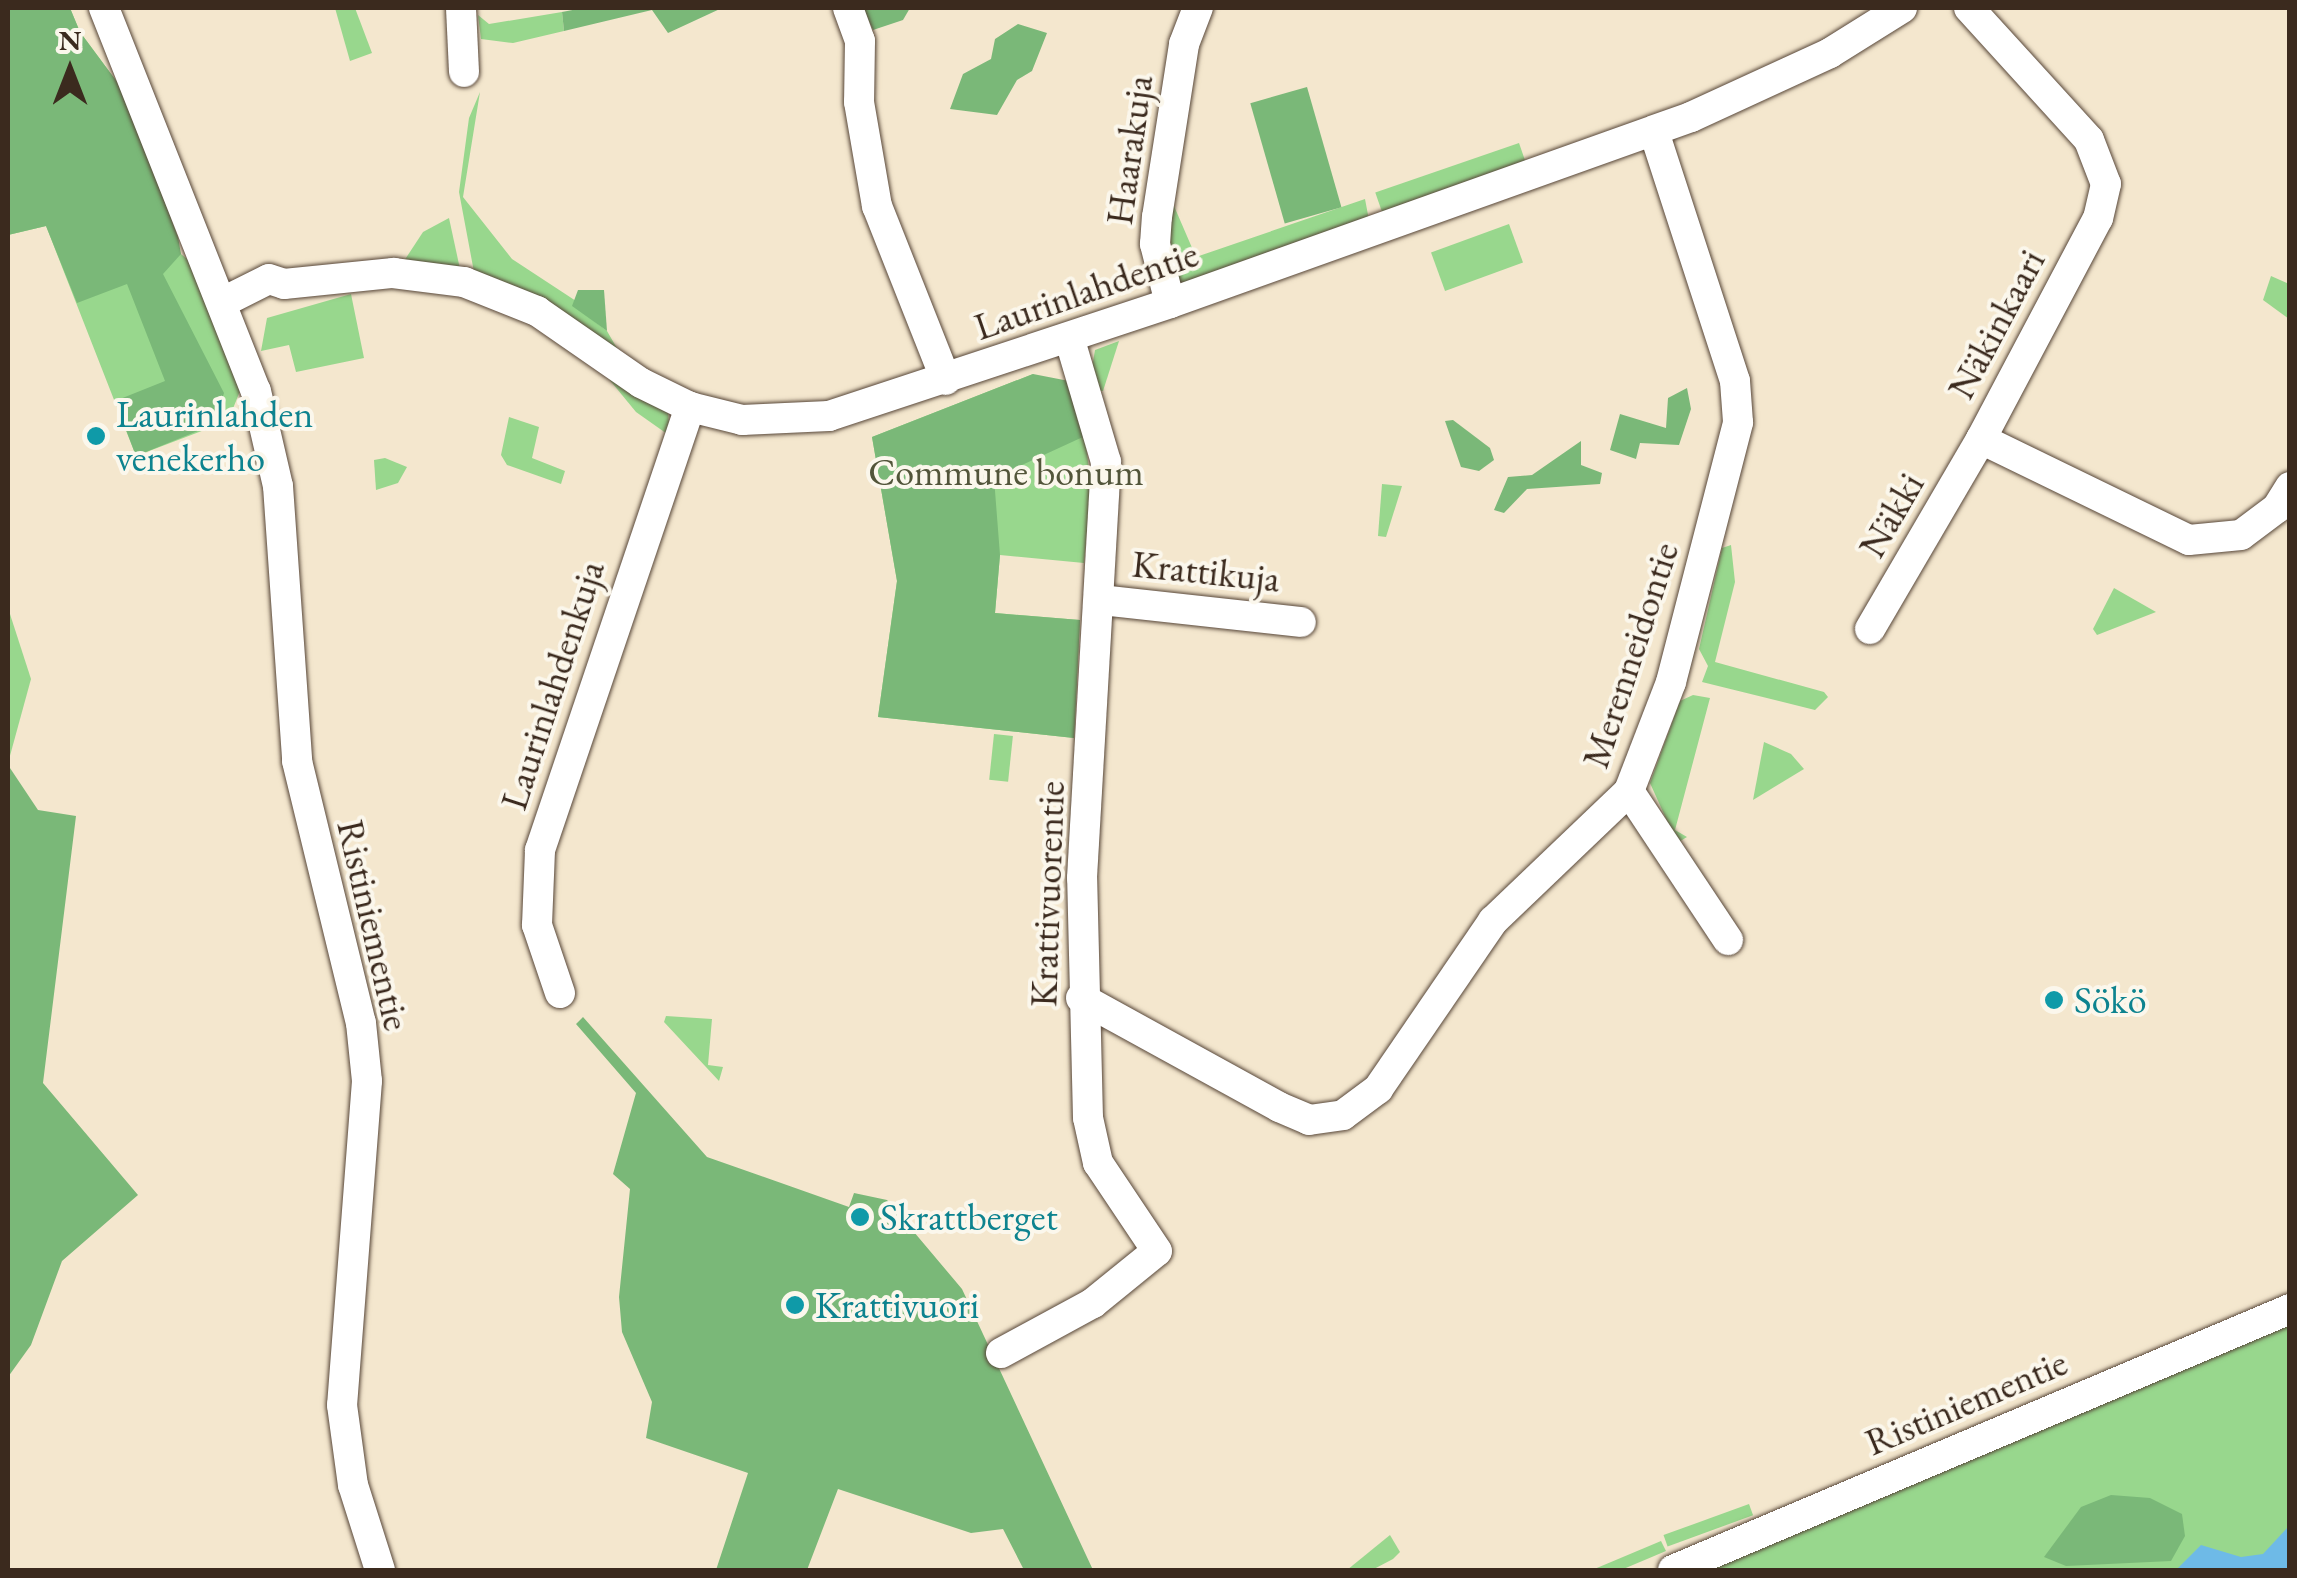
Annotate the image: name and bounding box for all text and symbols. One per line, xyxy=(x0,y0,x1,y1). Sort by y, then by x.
north arrow xyxy=(20,20,120,120)
text: N xyxy=(59,22,81,58)
street label: Haarakuja xyxy=(1096,72,1162,228)
street label: Laurinlahdentie xyxy=(968,230,1204,350)
street label: Näkinkaari xyxy=(1938,242,2054,406)
place label: Laurinlahden venekerho xyxy=(116,391,313,480)
marker: Laurinlahden venekerho xyxy=(85,425,107,447)
park label: Commune bonum xyxy=(868,449,1144,495)
street label: Näkki xyxy=(1849,465,1933,565)
street label: Merenneidontie xyxy=(1572,537,1688,773)
street label: Krattikuja xyxy=(1130,541,1282,601)
street label: Laurinlahdenkuja xyxy=(490,555,614,815)
street label: Krattivuorentie xyxy=(1020,780,1074,1008)
street label: Ristiniementie xyxy=(328,815,420,1035)
place label: Sökö xyxy=(2074,977,2147,1023)
marker: Sökö xyxy=(2043,989,2065,1011)
place label: Skrattberget xyxy=(880,1194,1058,1240)
marker: Skrattberget xyxy=(849,1206,871,1228)
place label: Krattivuori xyxy=(815,1282,979,1328)
marker: Krattivuori xyxy=(784,1294,806,1316)
street label: Ristiniementie xyxy=(1858,1339,2074,1465)

